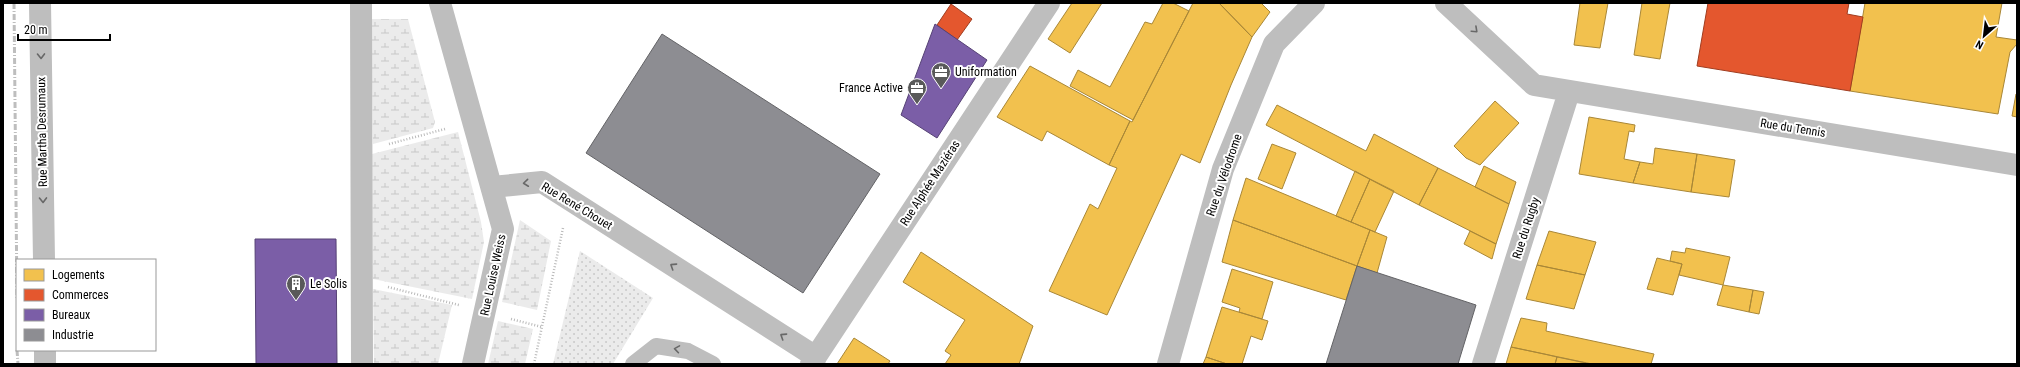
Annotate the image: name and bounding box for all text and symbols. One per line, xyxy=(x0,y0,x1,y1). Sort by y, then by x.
scale bar xyxy=(18,16,110,42)
north arrow xyxy=(1964,16,2004,56)
text: 20 m xyxy=(24,23,48,37)
one-way arrow xyxy=(1470,25,1478,32)
text: N xyxy=(1973,37,1986,52)
one-way arrow xyxy=(37,53,45,59)
office icon: Uniformation xyxy=(930,61,952,89)
place label: Uniformation xyxy=(955,65,1017,79)
street label: Rue Martha Desrumaux xyxy=(34,77,50,187)
office icon: France Active xyxy=(906,77,928,105)
place label: France Active xyxy=(839,81,903,95)
street label: Rue du Tennis xyxy=(1759,116,1827,140)
street label: Rue du Vélodrome xyxy=(1203,132,1245,218)
street label: Rue Alphée Maziéras xyxy=(897,138,963,228)
one-way arrow xyxy=(523,179,529,188)
street label: Rue René Chouet xyxy=(539,179,615,233)
street label: Rue du Rugby xyxy=(1509,195,1543,261)
one-way arrow xyxy=(39,197,47,203)
street label: Rue Louise Weiss xyxy=(478,233,508,317)
legend xyxy=(16,259,156,351)
one-way arrow xyxy=(671,264,678,271)
text: Logements xyxy=(52,268,105,282)
building icon: Le Solis xyxy=(285,273,307,301)
place label: Le Solis xyxy=(310,277,347,291)
text: Commerces xyxy=(52,288,109,302)
text: Bureaux xyxy=(52,308,90,322)
text: Industrie xyxy=(52,328,94,342)
one-way arrow xyxy=(780,333,787,341)
one-way arrow xyxy=(674,345,680,354)

